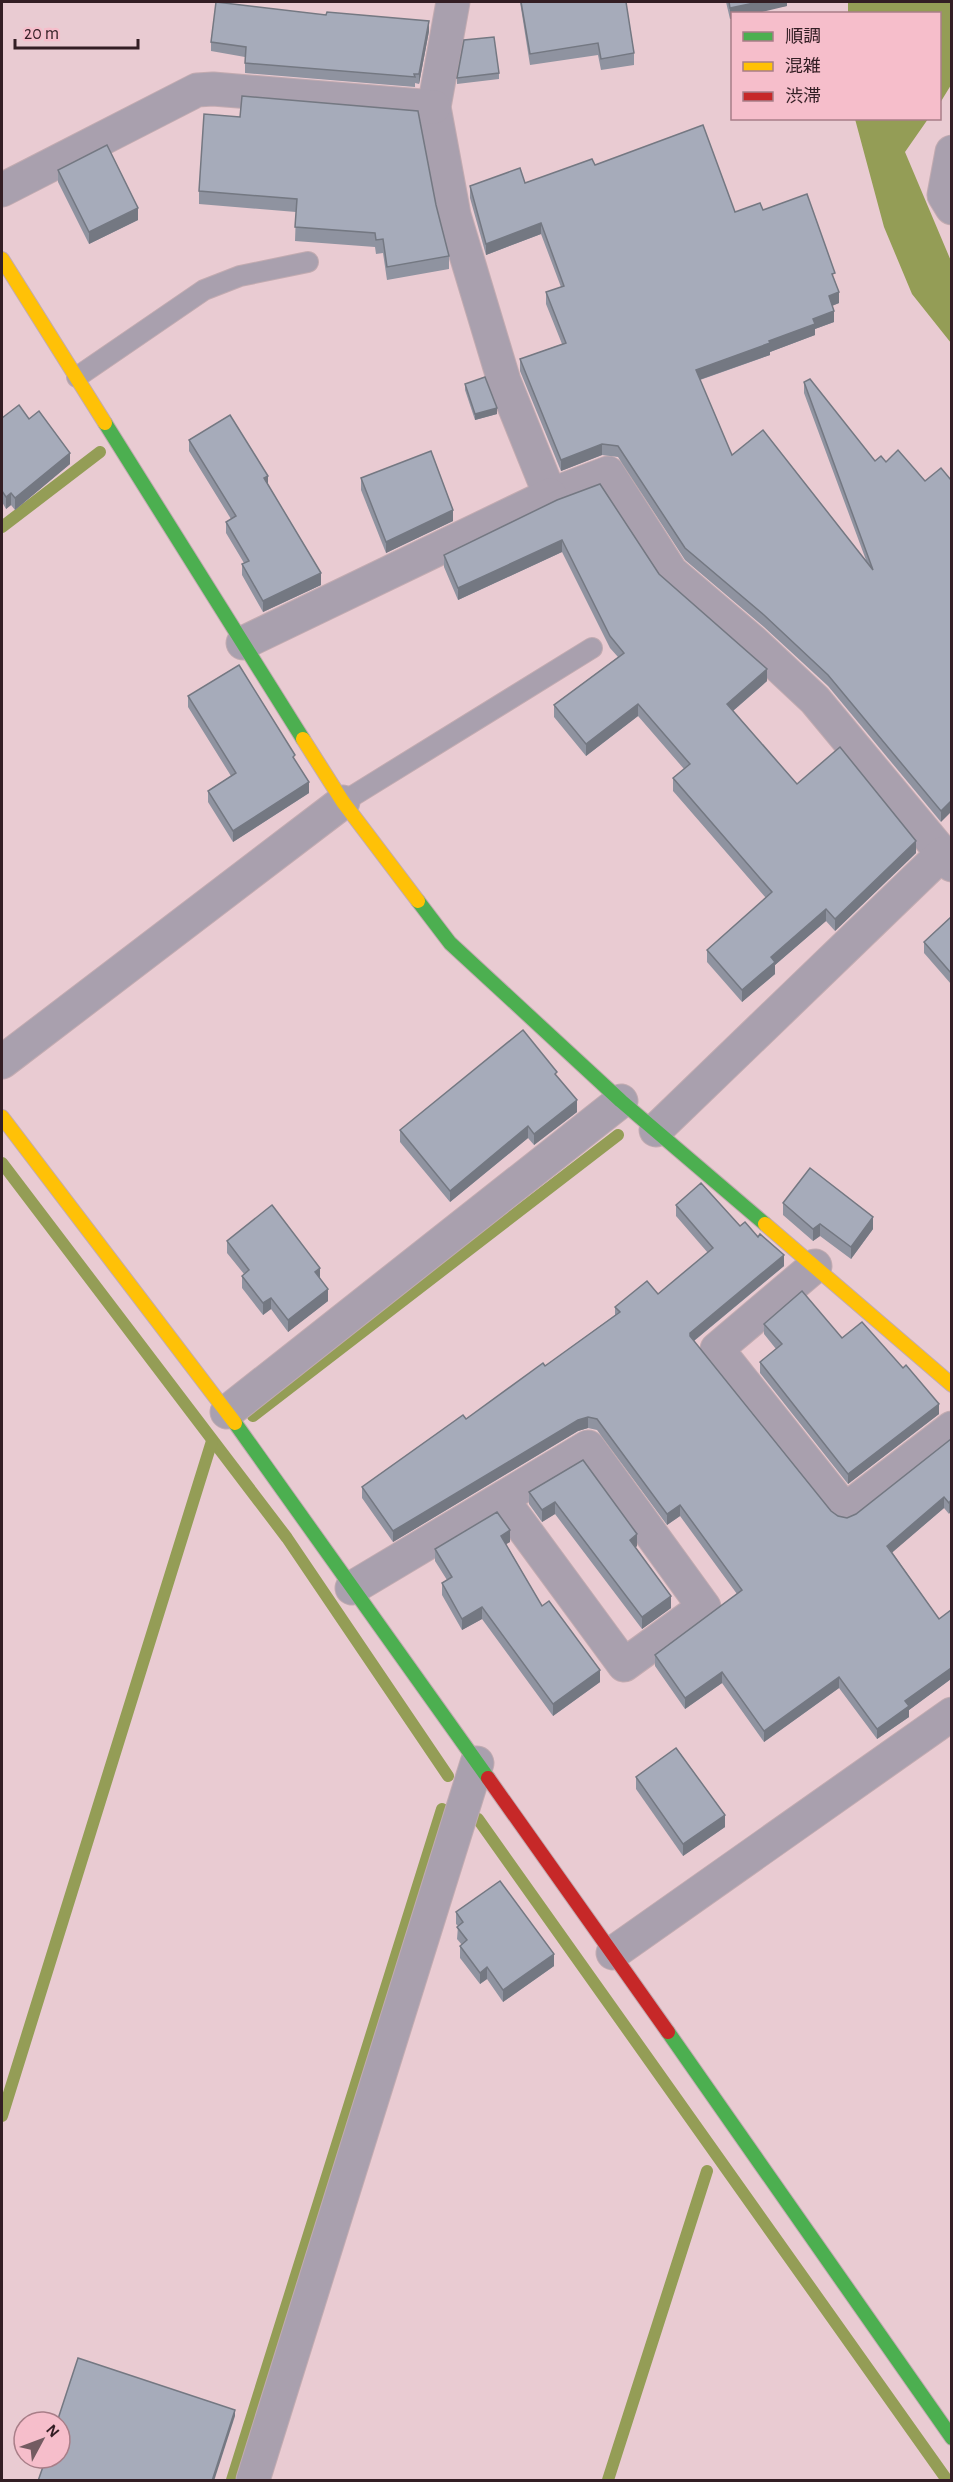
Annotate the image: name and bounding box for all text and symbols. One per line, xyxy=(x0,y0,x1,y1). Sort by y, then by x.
scale bar xyxy=(15,12,138,50)
legend xyxy=(731,12,941,120)
text: 20 m xyxy=(24,25,59,43)
text: 順調 xyxy=(785,28,821,46)
text: 混雑 xyxy=(785,56,821,76)
text: 渋滞 xyxy=(785,87,821,106)
north arrow xyxy=(12,2410,72,2470)
text: N xyxy=(43,2421,62,2440)

